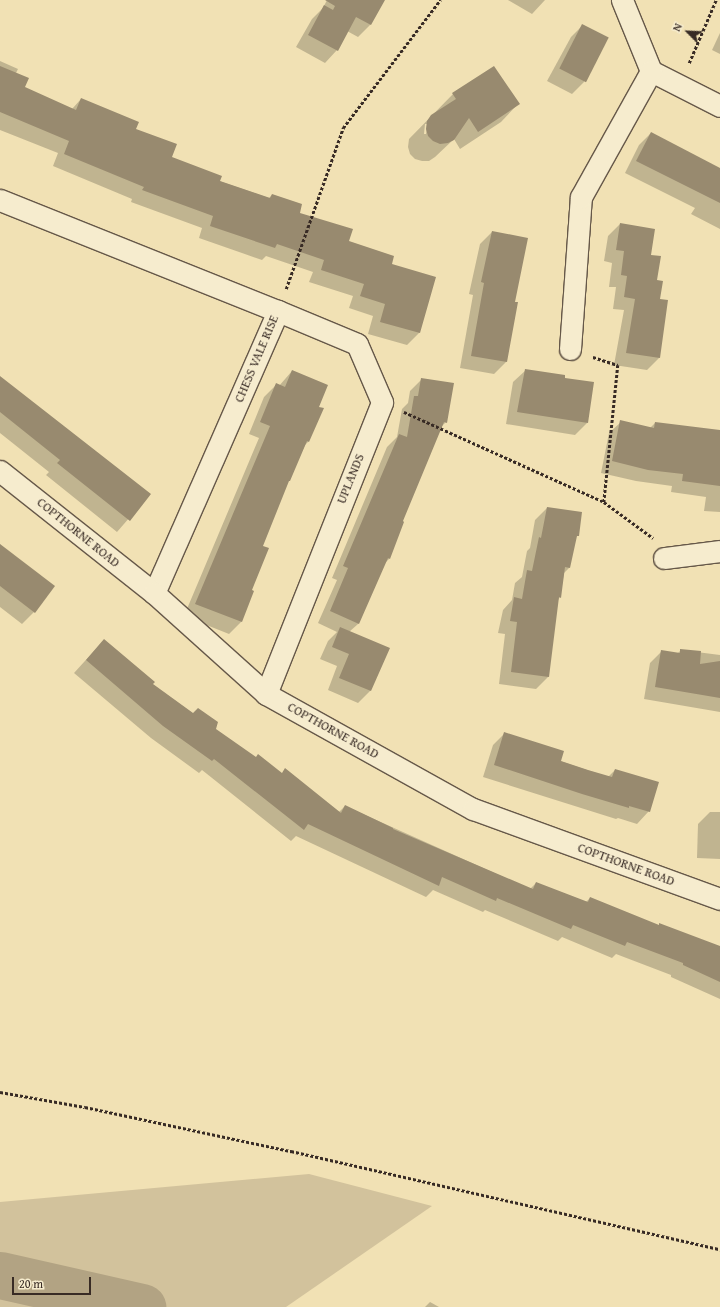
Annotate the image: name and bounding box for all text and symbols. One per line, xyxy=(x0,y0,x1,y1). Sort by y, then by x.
north arrow xyxy=(668,12,708,52)
text: N xyxy=(668,21,686,34)
street label: CHESS VALE RISE xyxy=(232,313,282,405)
street label: UPLANDS xyxy=(334,452,368,506)
street label: COPTHORNE ROAD xyxy=(33,495,123,571)
street label: COPTHORNE ROAD xyxy=(285,699,381,763)
street label: COPTHORNE ROAD xyxy=(575,840,677,890)
scale bar xyxy=(14,1269,93,1295)
text: 20 m xyxy=(19,1275,43,1292)

